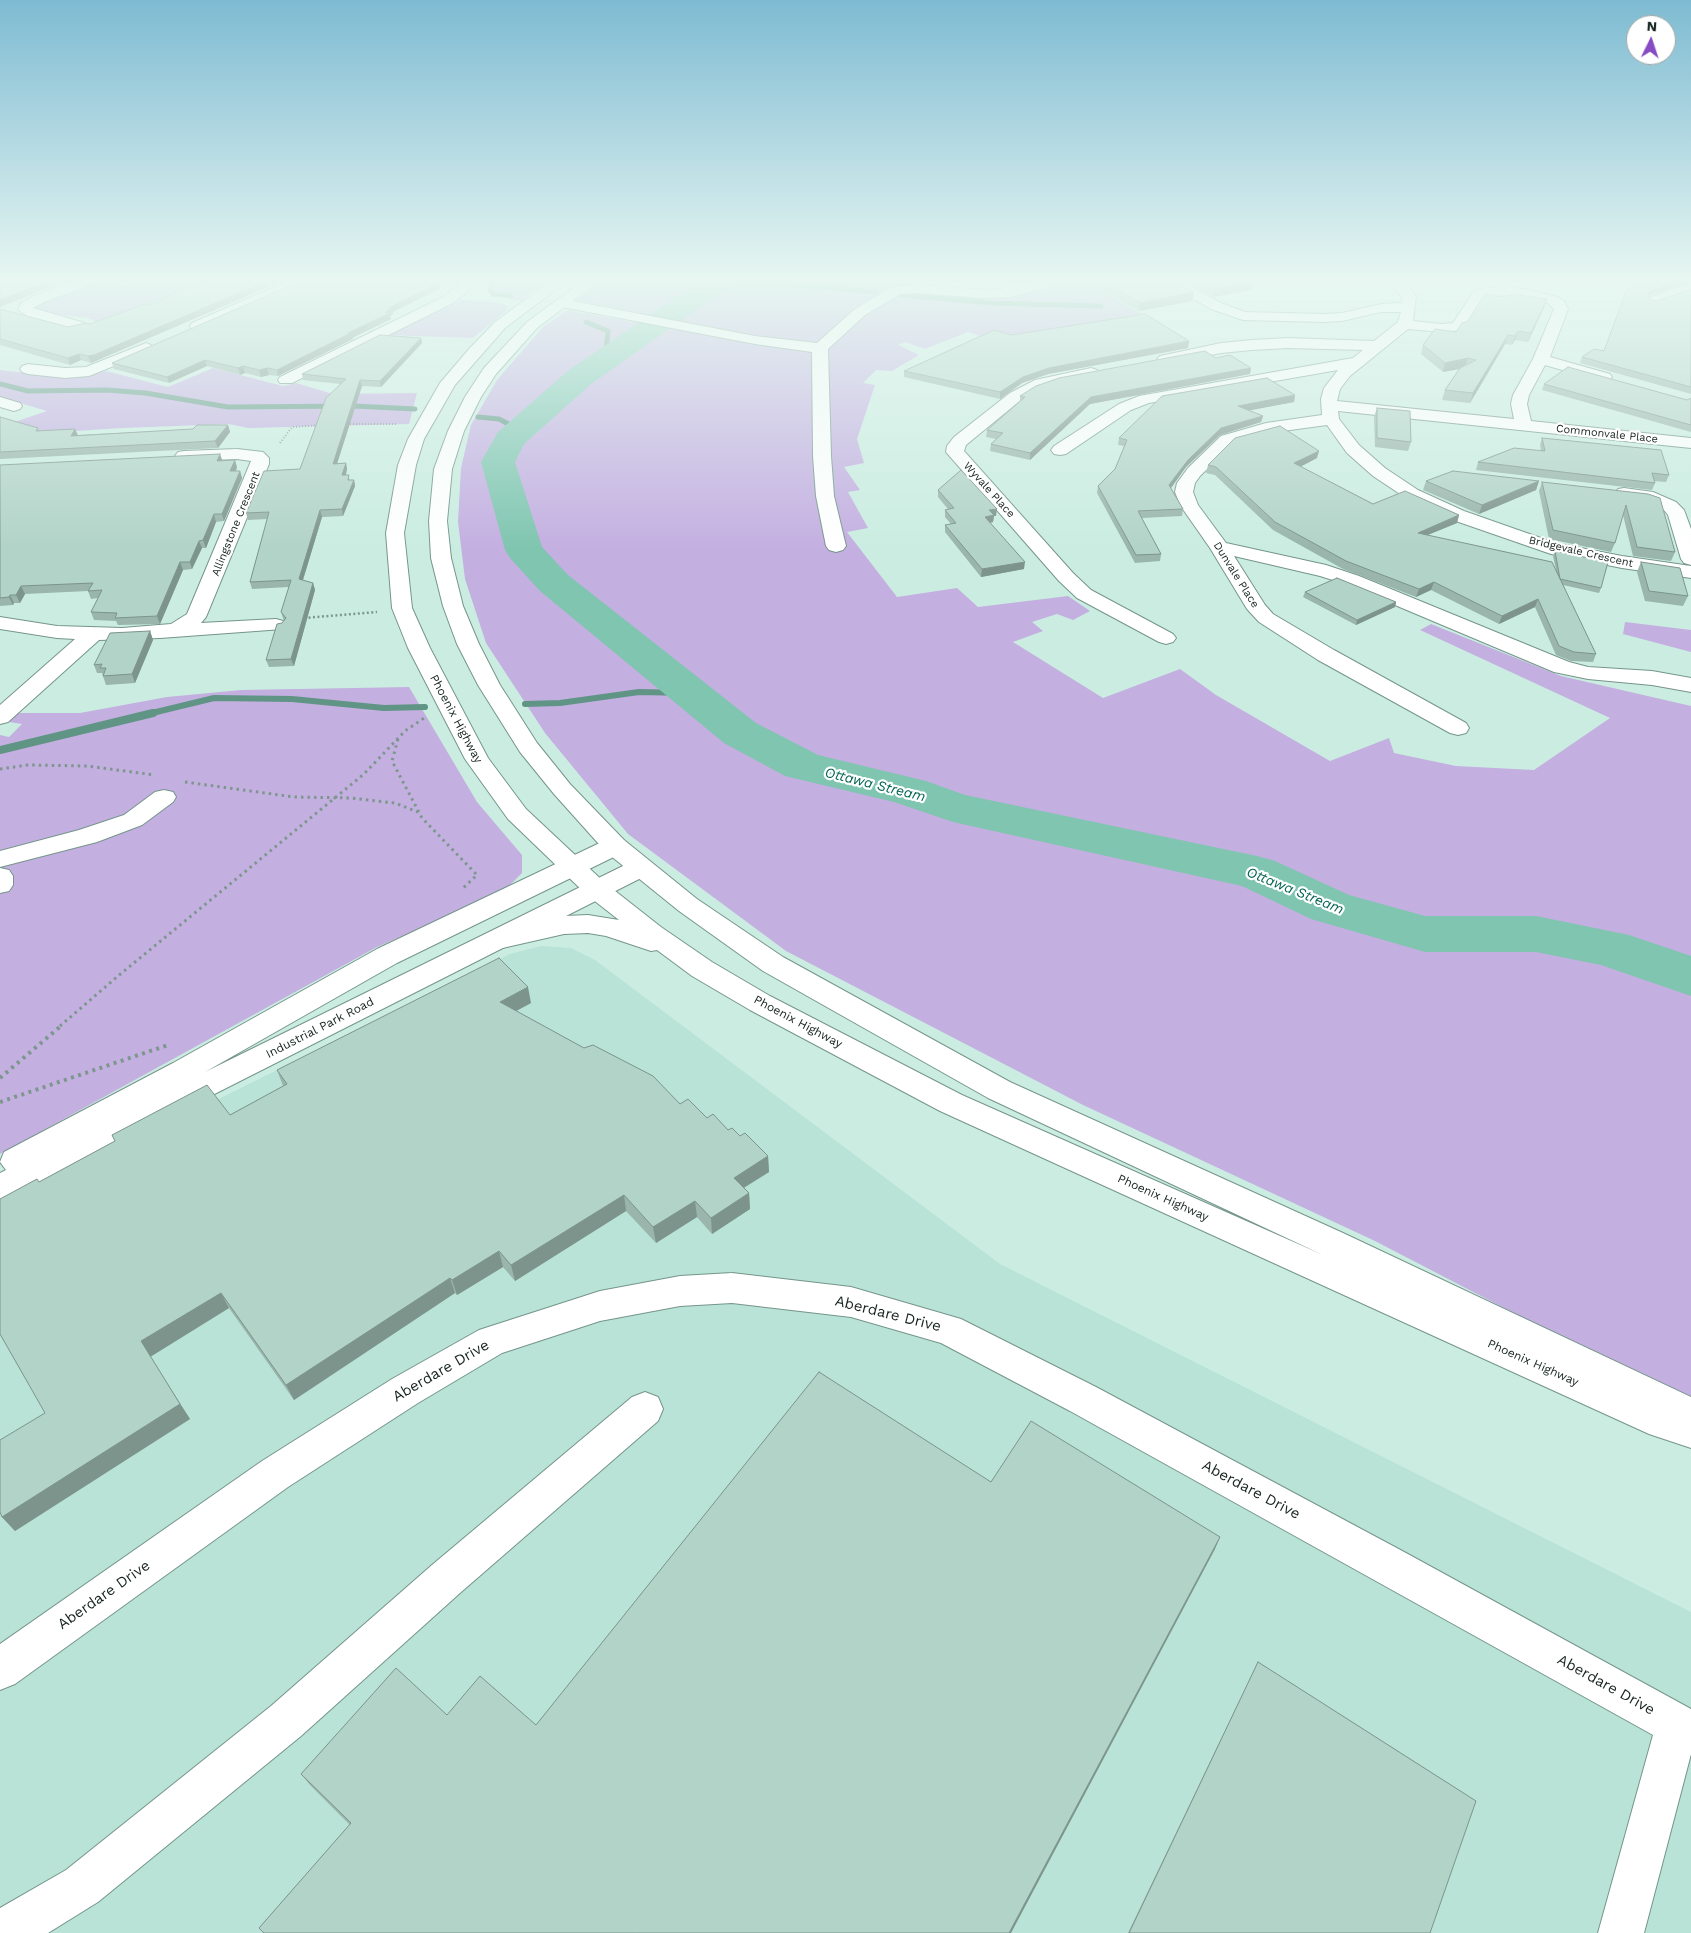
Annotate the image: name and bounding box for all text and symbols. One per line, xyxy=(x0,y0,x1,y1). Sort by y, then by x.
north arrow xyxy=(1626,15,1676,65)
text: N xyxy=(1646,18,1658,34)
street label: Commonvale Place xyxy=(1555,422,1659,446)
street label: Wyvale Place xyxy=(961,459,1017,521)
street label: Allingstone Crescent xyxy=(209,470,263,578)
street label: Bridgevale Crescent xyxy=(1528,534,1634,570)
street label: Dunvale Place xyxy=(1210,540,1262,610)
street label: Phoenix Highway xyxy=(427,672,485,766)
water label: Ottawa Stream xyxy=(823,764,927,806)
water label: Ottawa Stream xyxy=(1244,864,1346,918)
street label: Phoenix Highway xyxy=(751,993,845,1051)
street label: Industrial Park Road xyxy=(264,995,376,1061)
street label: Phoenix Highway xyxy=(1115,1171,1211,1225)
street label: Aberdare Drive xyxy=(833,1292,943,1336)
street label: Aberdare Drive xyxy=(389,1336,493,1406)
street label: Phoenix Highway xyxy=(1485,1336,1581,1390)
street label: Aberdare Drive xyxy=(1199,1457,1303,1523)
street label: Aberdare Drive xyxy=(54,1556,154,1634)
street label: Aberdare Drive xyxy=(1554,1651,1658,1719)

